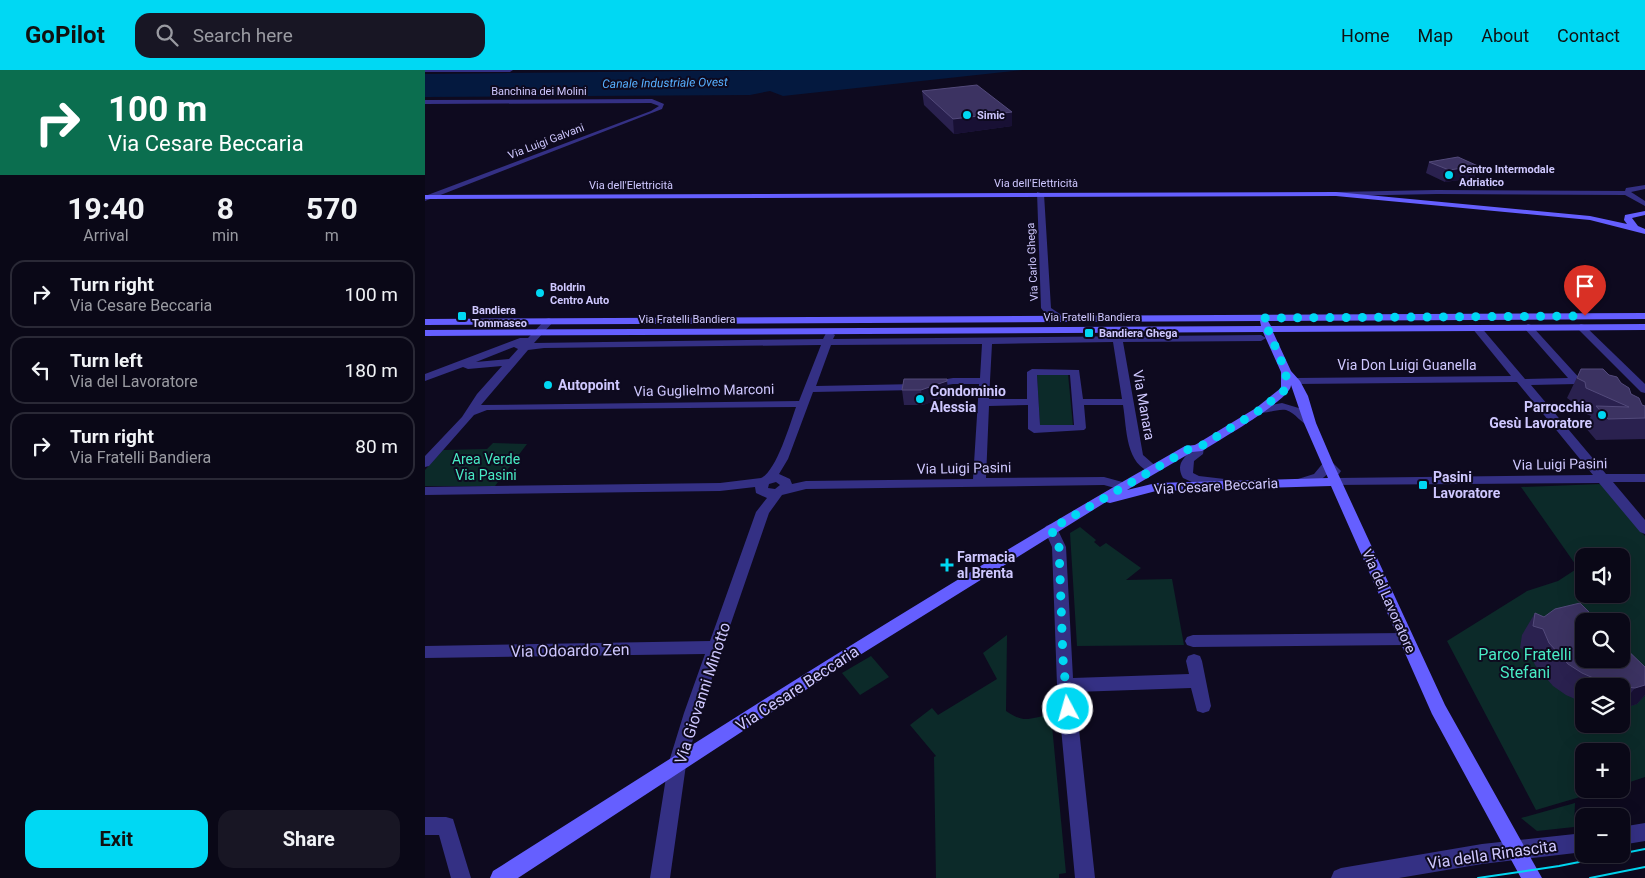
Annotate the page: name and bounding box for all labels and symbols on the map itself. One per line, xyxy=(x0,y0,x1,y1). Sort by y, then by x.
water label: Canale Industriale Ovest xyxy=(602,75,728,91)
street label: Banchina dei Molini xyxy=(491,85,587,98)
marker: Simic xyxy=(961,109,973,121)
place label: Simic xyxy=(977,109,1005,122)
street label: Via Luigi Galvani xyxy=(506,121,586,162)
place label: Centro Intermodale Adriatico xyxy=(1459,163,1555,189)
marker: Centro Intermodale Adriatico xyxy=(1443,169,1455,181)
street label: Via dell'Elettricità xyxy=(994,177,1078,190)
street label: Via dell'Elettricità xyxy=(589,179,673,192)
street label: Via Carlo Ghega xyxy=(1024,222,1041,302)
pin xyxy=(1564,265,1606,316)
place label: Boldrin Centro Auto xyxy=(550,281,609,307)
marker: Boldrin Centro Auto xyxy=(534,287,546,299)
place label: Bandiera Tommaseo xyxy=(472,304,527,330)
marker: Bandiera Tommaseo xyxy=(456,310,468,322)
street label: Via Fratelli Bandiera xyxy=(1043,311,1141,324)
street label: Via Fratelli Bandiera xyxy=(638,313,736,326)
marker: Bandiera Ghega xyxy=(1083,327,1095,339)
place label: Bandiera Ghega xyxy=(1099,327,1177,340)
street label: Via Don Luigi Guanella xyxy=(1337,357,1477,373)
street label: Via Manara xyxy=(1130,369,1158,441)
place label: Autopoint xyxy=(558,377,620,393)
marker: Autopoint xyxy=(542,379,554,391)
street label: Via Guglielmo Marconi xyxy=(633,381,775,399)
place label: Condominio Alessia xyxy=(930,383,1006,415)
marker: Condominio Alessia xyxy=(914,393,926,405)
place label: Parrocchia Gesù Lavoratore xyxy=(1489,399,1593,431)
marker: Parrocchia Gesù Lavoratore xyxy=(1596,409,1608,421)
park label: Area Verde Via Pasini xyxy=(452,451,520,483)
street label: Via Luigi Pasini xyxy=(1513,455,1607,473)
street label: Via Luigi Pasini xyxy=(917,459,1011,477)
place label: Pasini Lavoratore xyxy=(1433,469,1501,501)
street label: Via Cesare Beccaria xyxy=(1153,475,1279,497)
marker: Pasini Lavoratore xyxy=(1417,479,1429,491)
street label: Via del Lavoratore xyxy=(1359,547,1419,655)
place label: Farmacia al Brenta xyxy=(957,549,1016,581)
marker: Farmacia al Brenta xyxy=(941,559,953,571)
street label: Via Giovanni Minotto xyxy=(671,620,734,766)
street label: Via Odoardo Zen xyxy=(510,640,630,661)
street label: Via Cesare Beccaria xyxy=(732,642,862,735)
park label: Parco Fratelli Stefani xyxy=(1478,645,1572,682)
position arrow xyxy=(1041,682,1093,734)
street label: Via della Rinascita xyxy=(1426,836,1558,873)

